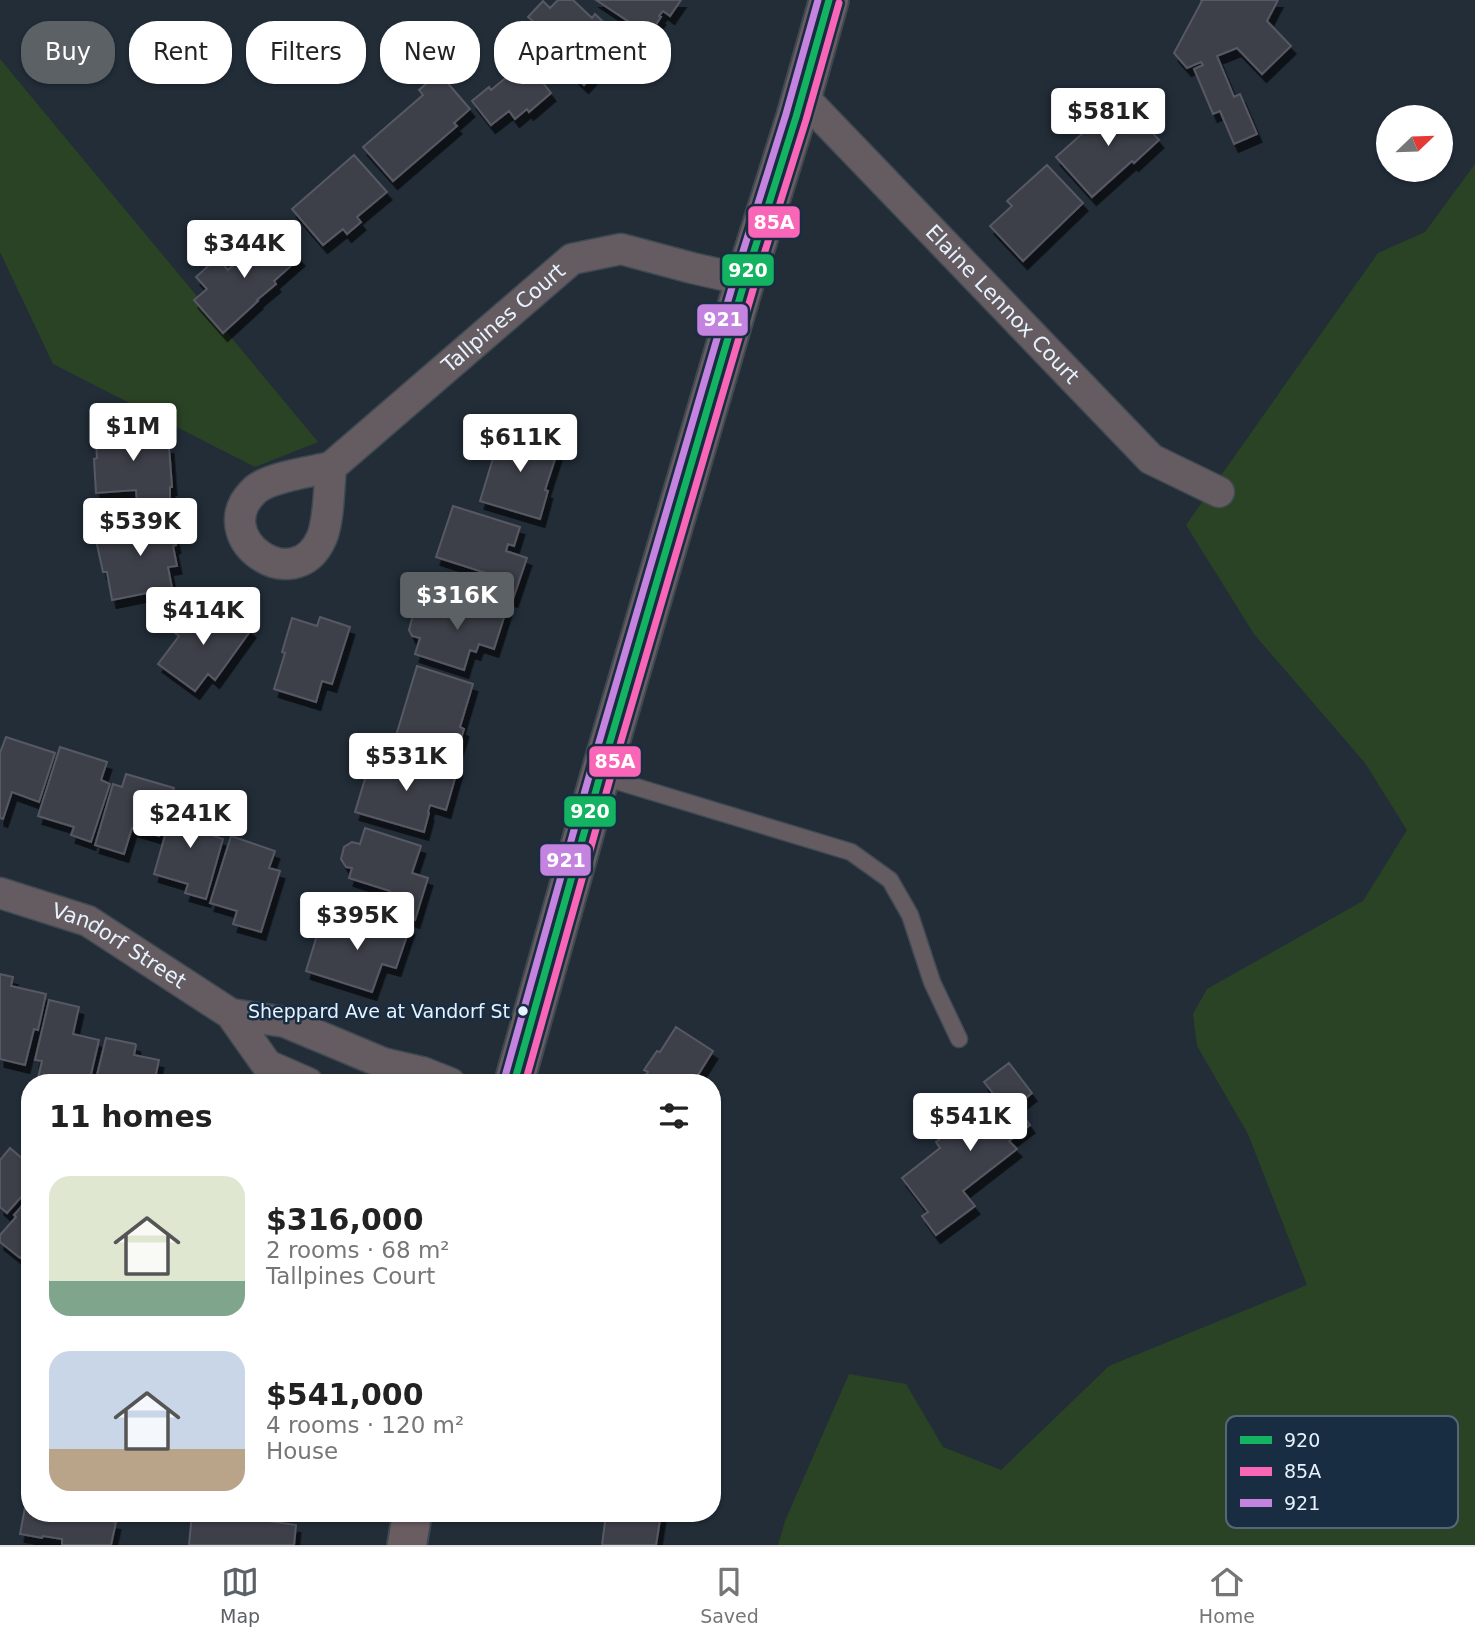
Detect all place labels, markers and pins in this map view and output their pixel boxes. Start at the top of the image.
pin: $581K [1059,88,1157,148]
pin: $344K [195,220,293,280]
pin: $1M [99,404,167,463]
pin: $611K [471,414,569,474]
pin: $539K [91,498,189,558]
pin: $316K [408,572,506,632]
pin: $414K [154,588,252,647]
pin: $531K [357,734,455,793]
pin: $241K [141,790,239,850]
pin: $395K [308,892,406,952]
place label: Sheppard Ave at Vandorf St [248,1000,510,1022]
marker: Sheppard Ave at Vandorf St [516,1004,530,1018]
pin: $541K [921,1094,1019,1153]

